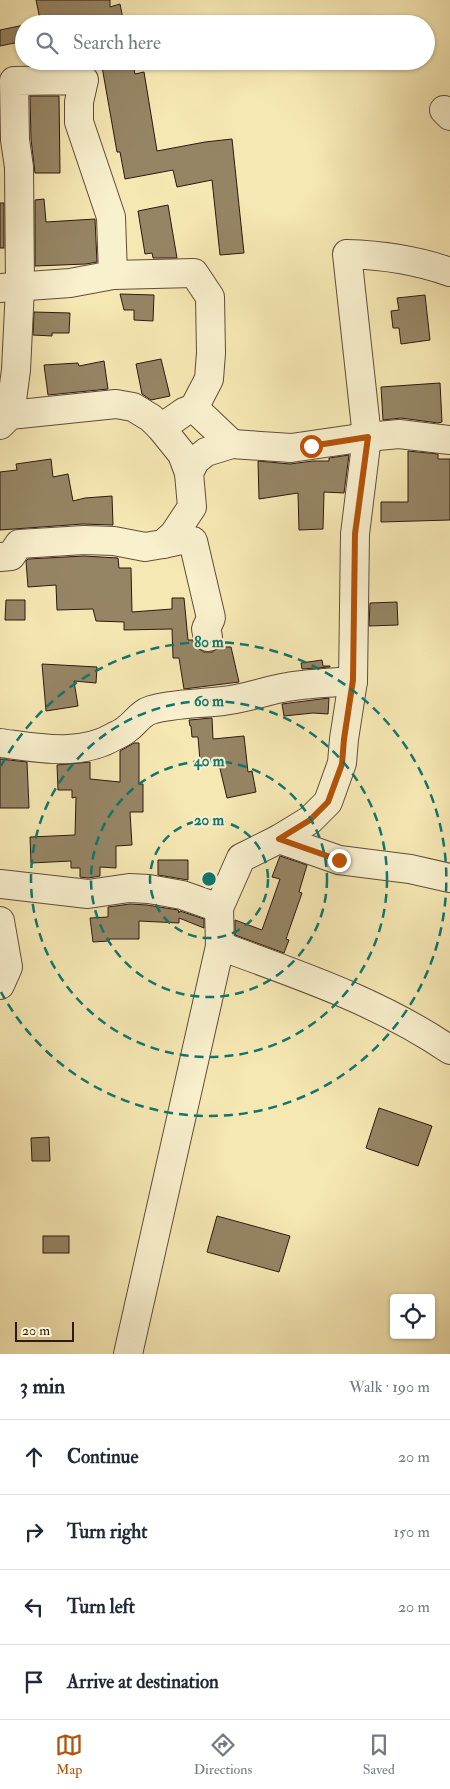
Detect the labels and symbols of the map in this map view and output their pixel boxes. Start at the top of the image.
route start [300,435,323,458]
text: 80 m [194,633,224,652]
text: 60 m [194,692,224,711]
text: 40 m [193,752,225,771]
text: 20 m [194,811,224,830]
route end [328,849,351,872]
centre of rings [200,870,218,888]
scale bar [15,1319,74,1342]

